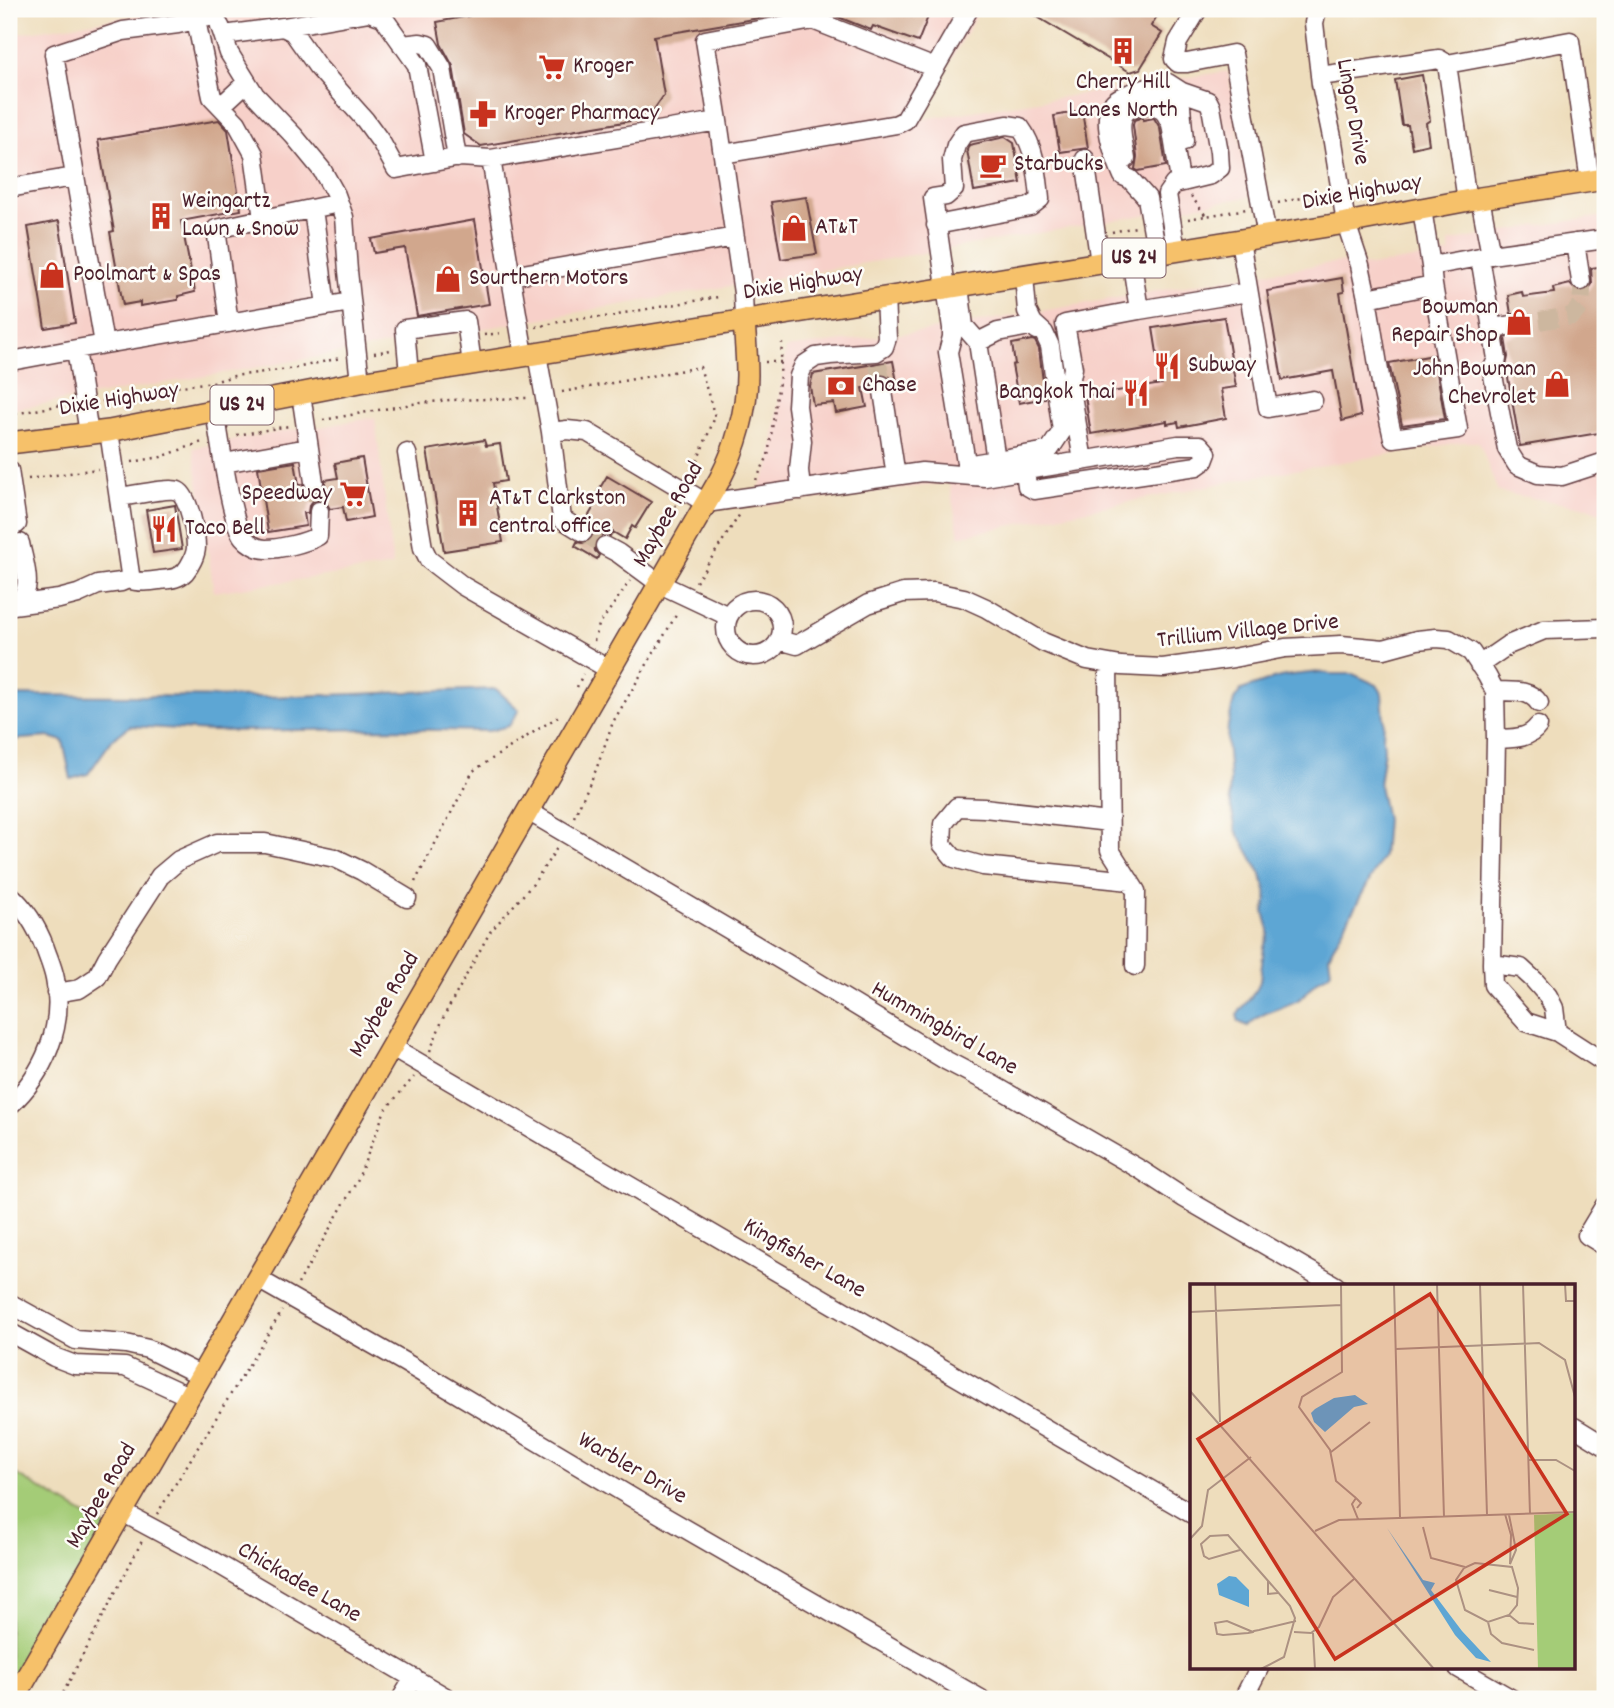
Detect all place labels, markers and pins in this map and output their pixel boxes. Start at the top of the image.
building icon: Cherry Hill Lanes North [1108,36,1138,66]
place label: Kroger [573,50,634,84]
supermarket icon: Kroger [537,52,567,82]
place label: Cherry Hill Lanes North [1068,66,1178,128]
place label: Kroger Pharmacy [504,97,661,131]
pharmacy icon: Kroger Pharmacy [468,99,498,129]
place label: Starbucks [1014,148,1104,182]
cafe icon: Starbucks [978,150,1008,180]
place label: Weingartz Lawn & Snow [182,185,299,247]
building icon: Weingartz Lawn & Snow [146,201,176,231]
place label: AT&T [815,211,858,245]
shop icon: AT&T [779,213,809,243]
place label: Poolmart & Spas [73,258,221,292]
shop icon: Poolmart & Spas [37,260,67,290]
place label: Sourthern Motors [469,262,629,296]
shop icon: Sourthern Motors [433,264,463,294]
place label: Bowman Repair Shop [1391,291,1498,353]
shop icon: Bowman Repair Shop [1504,307,1534,337]
place label: Subway [1188,349,1257,383]
restaurant icon: Subway [1152,351,1182,381]
place label: John Bowman Chevrolet [1413,353,1536,415]
place label: Chase [862,369,917,403]
shop icon: John Bowman Chevrolet [1542,369,1572,399]
bank icon: Chase [826,371,856,401]
place label: Bangkok Thai [999,376,1115,410]
restaurant icon: Bangkok Thai [1121,378,1151,408]
place label: Speedway [242,477,333,511]
supermarket icon: Speedway [338,479,368,509]
place label: AT&T Clarkston central office [489,482,626,544]
building icon: AT&T Clarkston central office [453,498,483,528]
place label: Taco Bell [185,512,265,546]
restaurant icon: Taco Bell [149,514,179,544]

